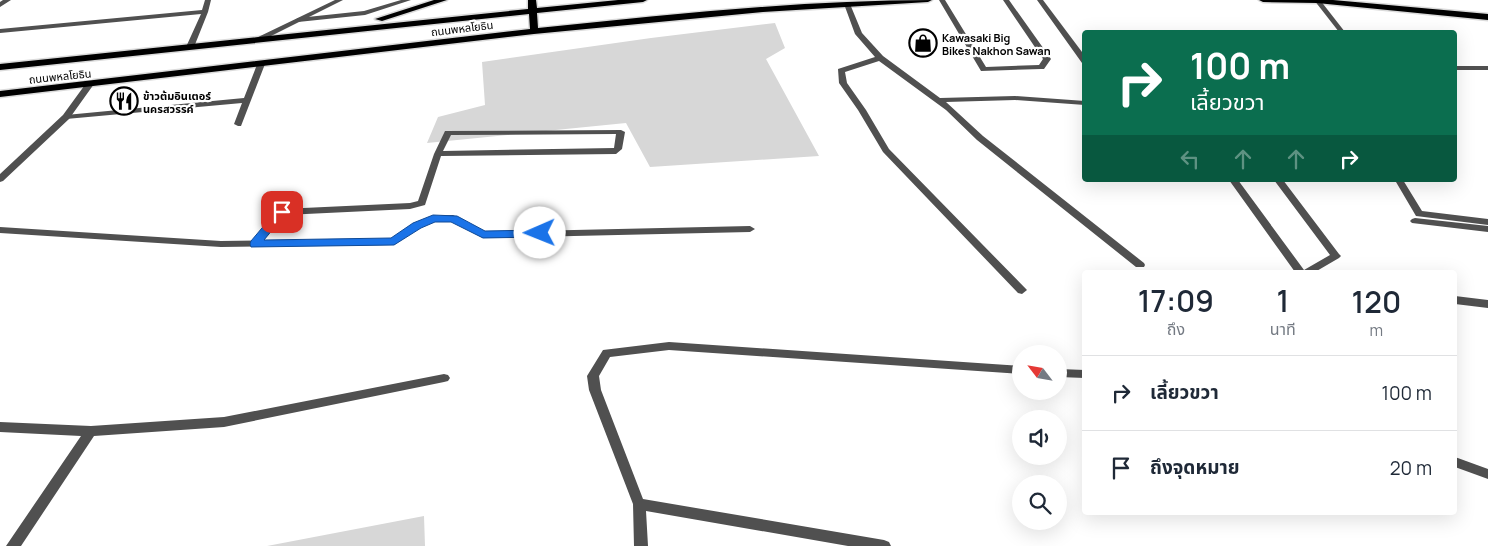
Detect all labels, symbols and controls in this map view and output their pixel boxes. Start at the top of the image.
street label: ถนนพหลโยธิน [430,17,494,39]
shop icon: Kawasaki Big Bikes Nakhon Sawan [908,28,938,58]
place label: Kawasaki Big Bikes Nakhon Sawan [942,30,1051,58]
text: 100 m [1190,42,1290,90]
icon: right [1107,50,1172,115]
street label: ถนนพหลโยธิน [28,65,92,87]
restaurant icon: ข้าวต้มอินเตอร์ นครสวรรค์ [109,86,139,116]
text: เลี้ยวขวา [1190,87,1265,117]
place label: ข้าวต้มอินเตอร์ นครสวรรค์ [143,88,211,116]
icon: left [1176,145,1204,173]
icon: ahead [1229,145,1257,173]
icon: ahead [1282,145,1310,173]
icon: right [1335,145,1363,173]
pin [261,191,303,233]
icon: arrive [268,198,296,226]
position arrow [513,206,565,258]
text: 17:09 [1138,280,1214,321]
text: 1 [1276,280,1289,321]
text: 120 [1352,281,1401,322]
text: ถึง [1167,318,1185,340]
text: นาที [1270,318,1296,340]
text: m [1370,319,1383,341]
north arrow [1012,345,1068,400]
map controls [1012,345,1067,530]
icon: right [1107,379,1135,407]
text: เลี้ยวขวา [1150,379,1219,405]
text: 100 m [1381,380,1432,406]
button: sound [1012,410,1067,465]
icon: arrive [1107,454,1135,482]
text: ถึงจุดหมาย [1150,454,1240,480]
text: 20 m [1390,455,1432,481]
button: search [1012,475,1067,530]

